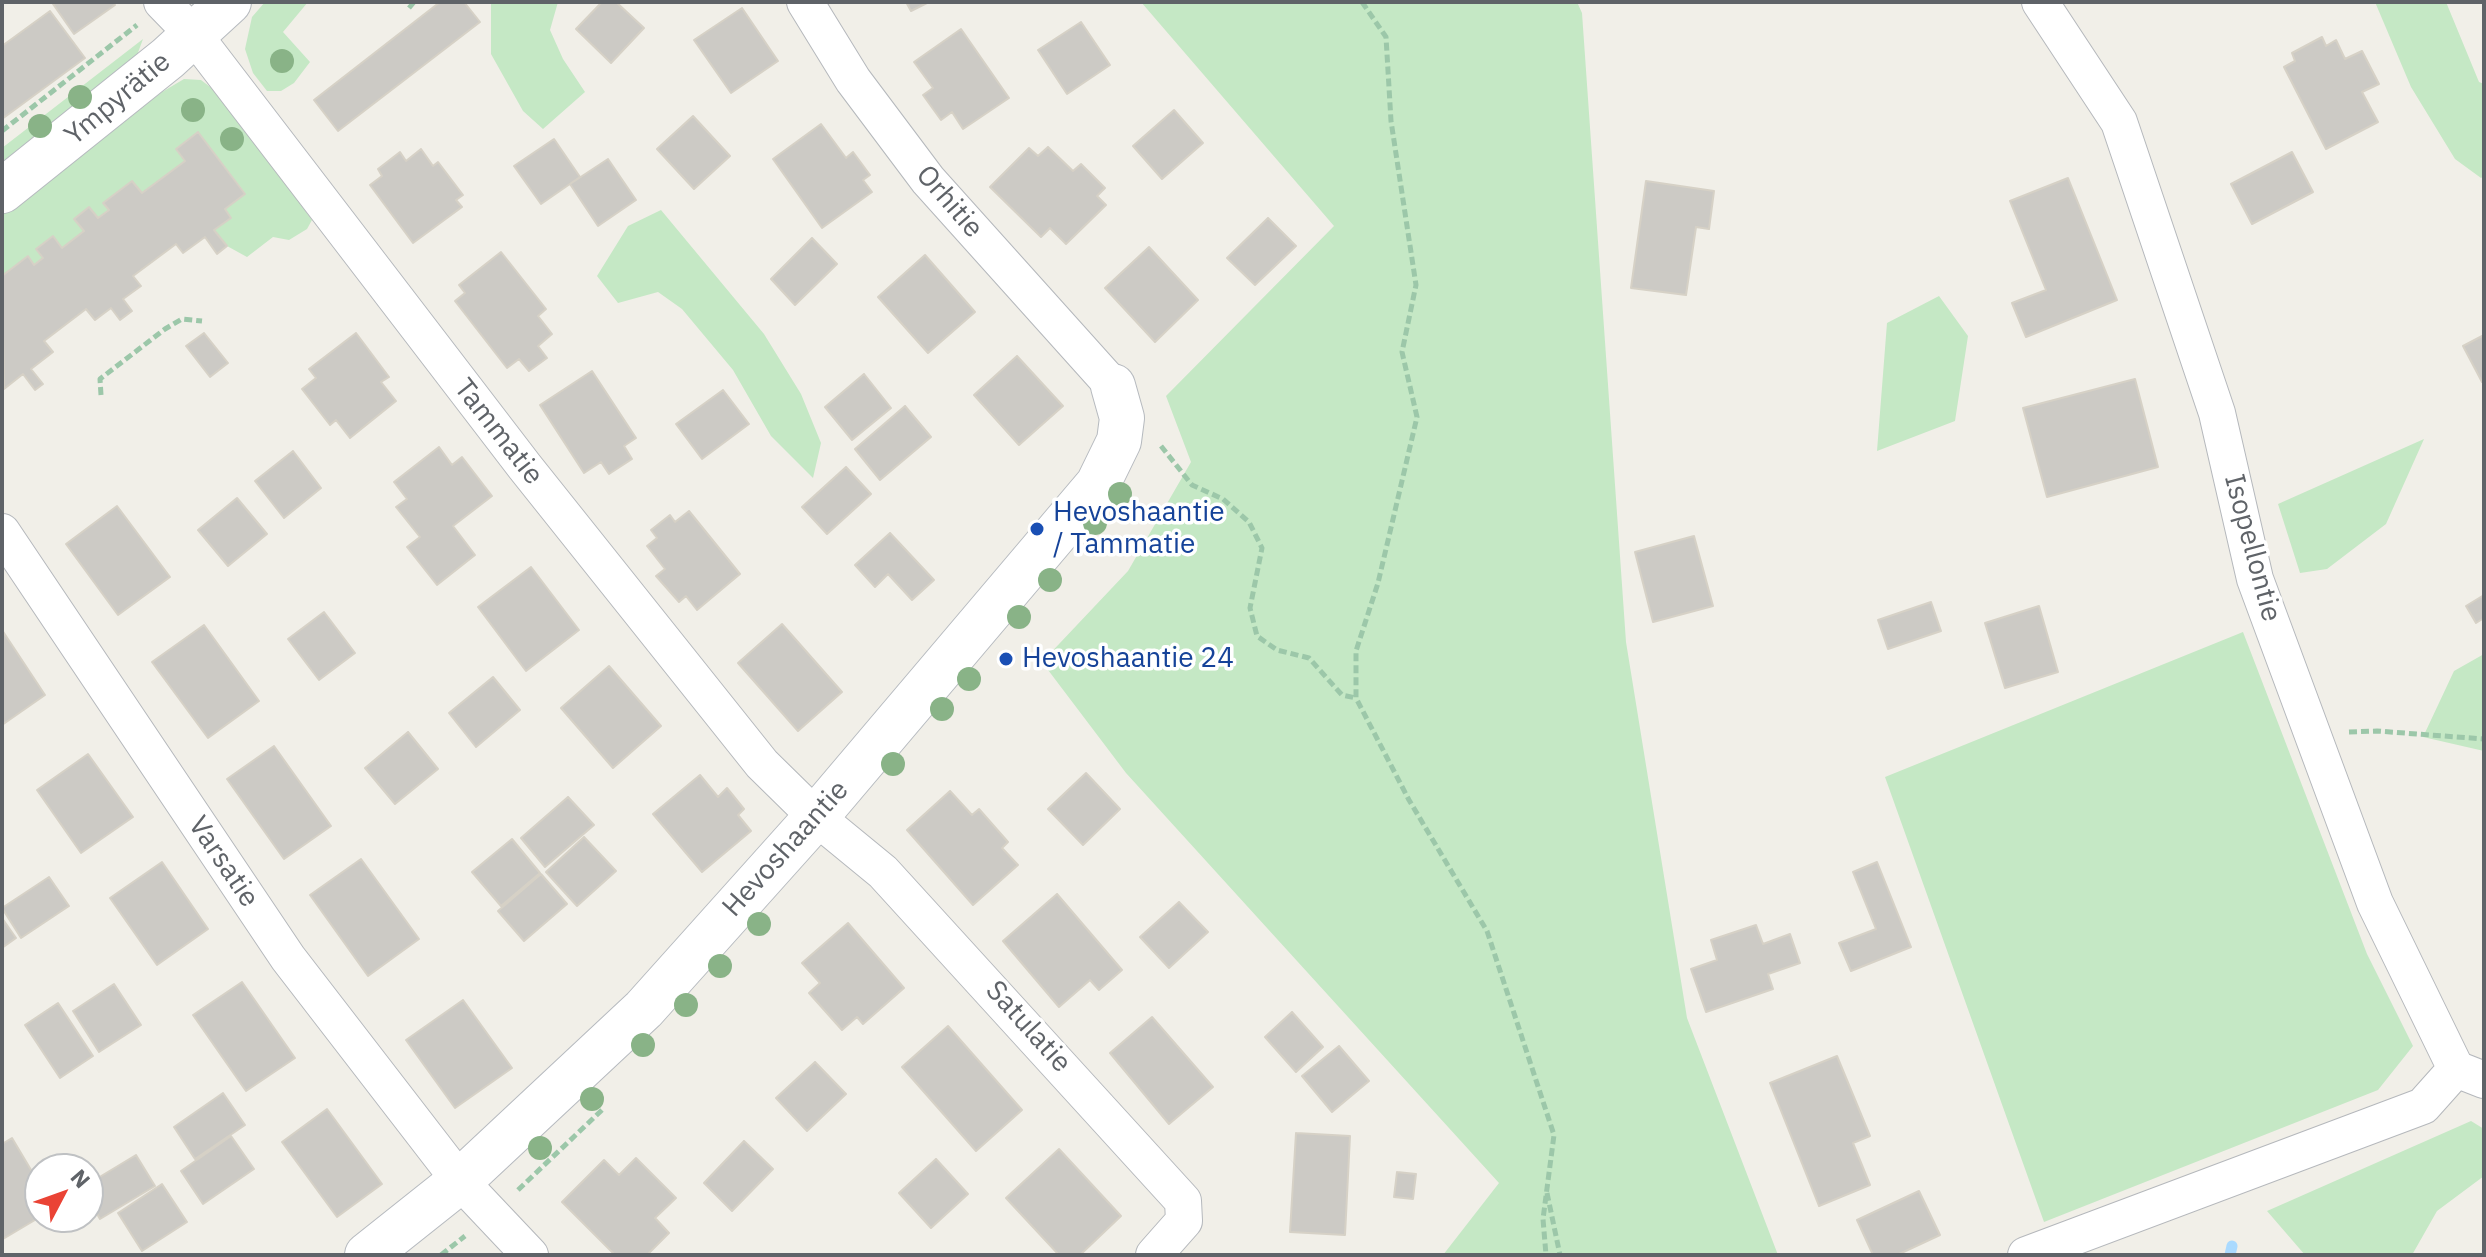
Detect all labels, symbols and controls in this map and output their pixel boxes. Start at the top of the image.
street label: Ympyrätie [58,45,178,153]
street label: Orhitie [908,159,990,245]
street label: Tammatie [446,372,550,492]
street label: Isopellontie [2216,471,2288,625]
place label: Hevoshaantie / Tammatie [1053,496,1225,562]
marker: Hevoshaantie / Tammatie [1028,520,1046,538]
place label: Hevoshaantie 24 [1022,642,1234,676]
marker: Hevoshaantie 24 [997,650,1015,668]
street label: Hevoshaantie [716,774,856,924]
street label: Varsatie [180,810,266,914]
street label: Satulatie [978,974,1078,1080]
north arrow [24,1153,104,1233]
text: N [65,1163,97,1194]

